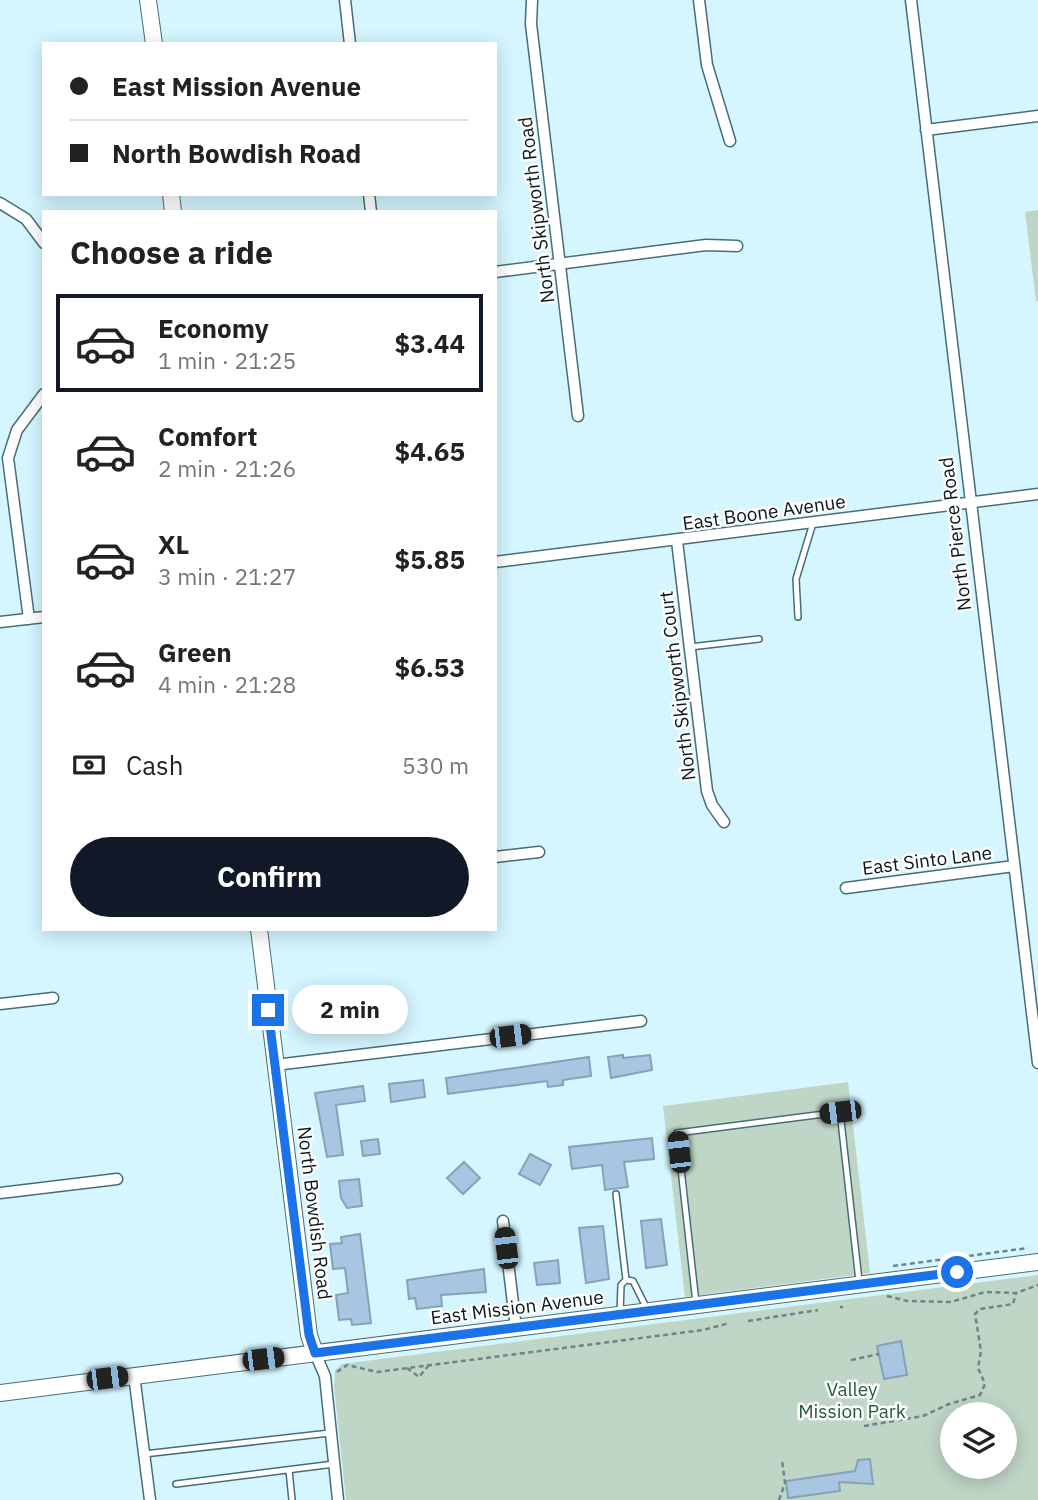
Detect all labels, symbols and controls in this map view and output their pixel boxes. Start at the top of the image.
text: East Mission Avenue [112,69,361,103]
street label: North Skipworth Road [513,115,559,305]
text: North Bowdish Road [112,136,361,170]
text: Choose a ride [70,231,273,273]
text: Economy [158,311,269,345]
icon: car [74,312,137,375]
text: $3.44 [395,326,465,360]
text: 1 min · 21:25 [158,345,296,375]
text: Comfort [158,419,257,453]
icon: car [74,420,137,483]
text: $4.65 [395,434,465,468]
text: 2 min · 21:26 [158,453,296,483]
street label: North Pierce Road [934,456,976,612]
street label: East Boone Avenue [681,489,847,535]
text: XL [158,527,189,561]
icon: car [74,528,137,591]
text: $5.85 [395,542,465,576]
text: 3 min · 21:27 [158,561,296,591]
street label: North Skipworth Court [653,590,701,782]
text: Green [158,635,232,669]
icon: car [74,636,137,699]
text: $6.53 [395,650,465,684]
text: 4 min · 21:28 [158,669,296,699]
icon: cash [70,746,108,784]
text: Cash [126,748,183,782]
text: 530 m [402,750,469,780]
button: Confirm [70,837,469,917]
street label: East Sinto Lane [861,840,993,880]
callout: 2 min [292,986,408,1034]
route end [252,994,284,1026]
text: 2 min [320,994,380,1024]
car [488,1023,533,1049]
car [818,1099,863,1125]
street label: North Bowdish Road [292,1125,338,1301]
car [667,1130,692,1174]
car [494,1226,519,1270]
route start [941,1256,973,1288]
street label: East Mission Avenue [429,1284,605,1330]
car [241,1346,286,1372]
car [85,1365,130,1391]
park label: Valley Mission Park [798,1377,906,1423]
map controls [940,1402,1017,1479]
button: layers [940,1402,1017,1479]

